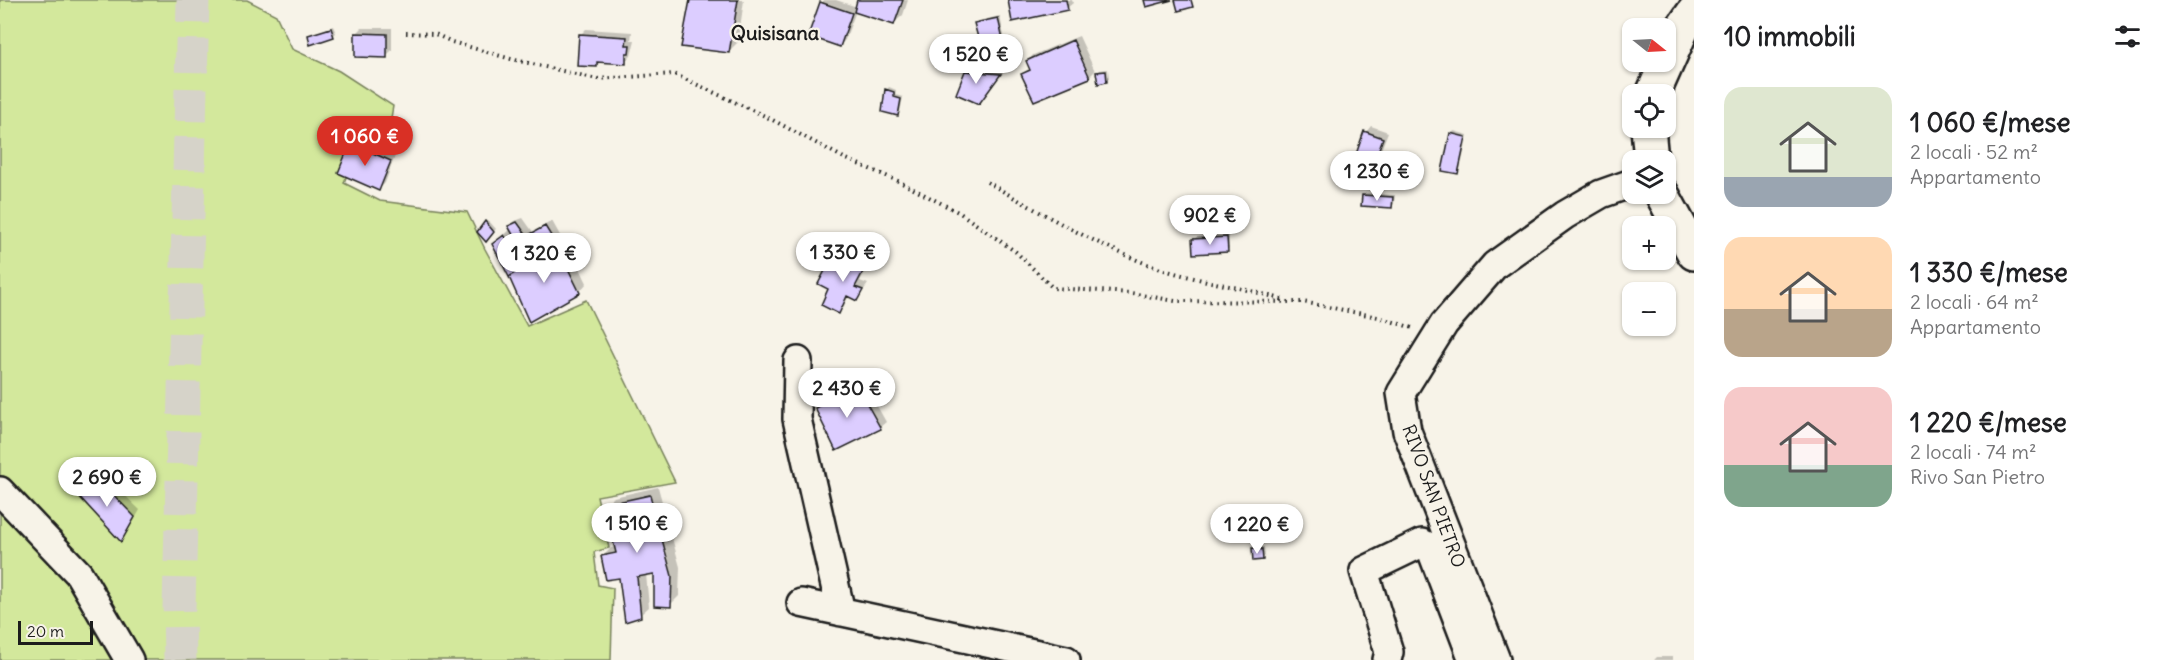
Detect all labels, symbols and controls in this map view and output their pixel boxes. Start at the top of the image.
north arrow [1622,18,1676,72]
map controls [1622,18,1676,336]
district label: Quisisana [731,20,820,45]
text: 10 immobili [1724,20,1855,53]
icon: filters [2111,20,2144,53]
pin: 1 520 € [921,34,1031,85]
text: 1 520 € [943,41,1009,66]
button: locate [1622,84,1676,138]
text: 1 060 €/mese [1910,106,2070,139]
icon: home [1772,111,1844,183]
pin: 1 060 € [310,116,420,167]
text: 1 060 € [331,123,399,148]
text: 2 locali · 52 m² [1910,139,2038,164]
button: layers [1622,150,1676,204]
pin: 1 230 € [1322,151,1432,202]
text: 1 230 € [1344,158,1410,183]
text: Appartamento [1910,164,2041,189]
pin: 902 € [1168,195,1252,246]
text: 902 € [1183,202,1237,227]
button: + [1622,216,1676,270]
pin: 1 330 € [788,232,898,283]
pin: 1 320 € [489,233,599,284]
text: 1 330 € [810,239,876,264]
text: 1 320 € [511,240,577,265]
text: 1 330 €/mese [1910,256,2068,289]
icon: home [1772,261,1844,333]
button: − [1622,282,1676,336]
text: 2 locali · 64 m² [1910,289,2039,314]
text: Appartamento [1910,314,2041,339]
pin: 2 430 € [792,368,902,419]
text: 2 430 € [812,375,882,400]
text: 1 220 €/mese [1910,406,2067,439]
icon: home [1772,411,1844,483]
street label: RIVO SAN PIETRO [1397,421,1471,571]
text: 2 locali · 74 m² [1910,439,2037,464]
pin: 2 690 € [52,457,162,508]
text: 2 690 € [72,464,142,489]
text: Rivo San Pietro [1910,464,2045,489]
pin: 1 510 € [582,503,692,554]
pin: 1 220 € [1202,504,1312,555]
text: 1 510 € [606,510,668,535]
text: 1 220 € [1224,511,1290,536]
scale bar [18,618,93,646]
text: 20 m [27,621,64,641]

